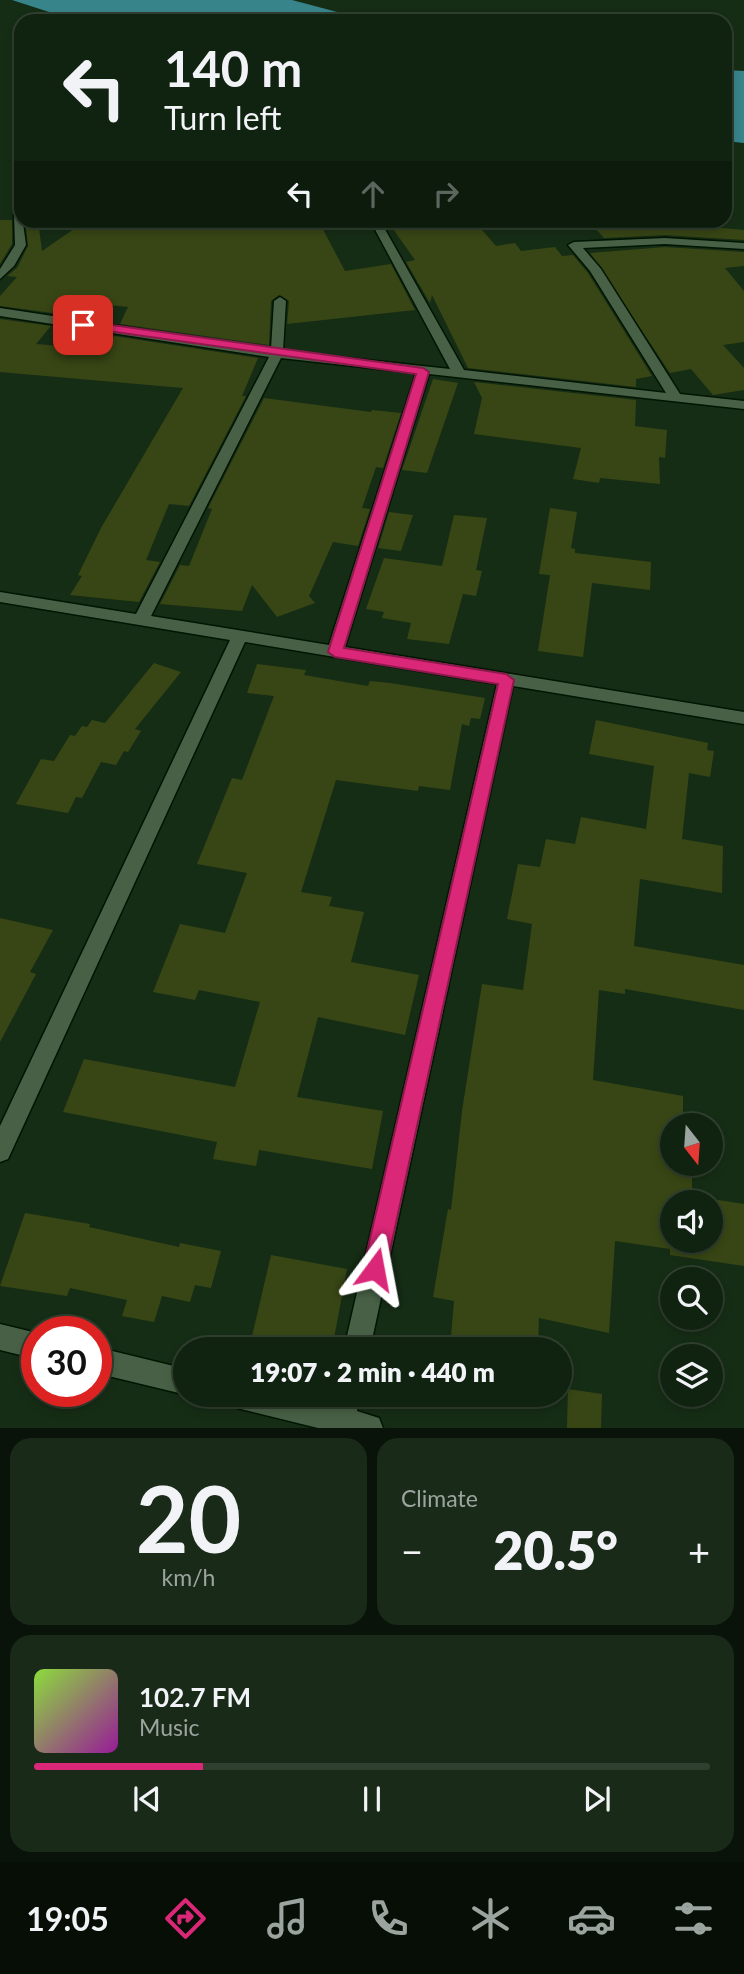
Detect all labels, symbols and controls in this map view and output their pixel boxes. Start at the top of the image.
text: 140 m [164,39,302,97]
icon: left [49,42,140,133]
text: Turn left [164,98,281,137]
icon: left [281,175,319,213]
icon: ahead [354,175,392,213]
icon: right [427,175,465,213]
pin [53,295,113,355]
icon: arrive [64,306,102,344]
north arrow [660,1113,723,1176]
map controls [660,1113,723,1407]
button: sound [660,1190,723,1253]
position arrow [338,1232,412,1306]
button: search [660,1267,723,1330]
speed limit sign: 30 [21,1316,112,1407]
button: layers [660,1344,723,1407]
text: 19:07 · 2 min · 440 m [250,1356,495,1388]
text: 20 [136,1463,241,1572]
text: Climate [401,1484,478,1512]
text: 20.5° [493,1519,618,1581]
text: − [401,1528,423,1574]
text: + [688,1528,710,1574]
text: km/h [162,1563,215,1591]
text: 102.7 FM [139,1681,251,1713]
text: Music [139,1713,199,1741]
icon: previous [128,1780,166,1818]
icon: pause [353,1780,391,1818]
icon: next [578,1780,616,1818]
icon: directions [161,1894,210,1943]
icon: music [263,1894,312,1943]
icon: phone [364,1894,413,1943]
icon: climate [466,1894,515,1943]
icon: car [567,1894,616,1943]
icon: filters [669,1894,718,1943]
text: 19:05 [26,1899,109,1938]

